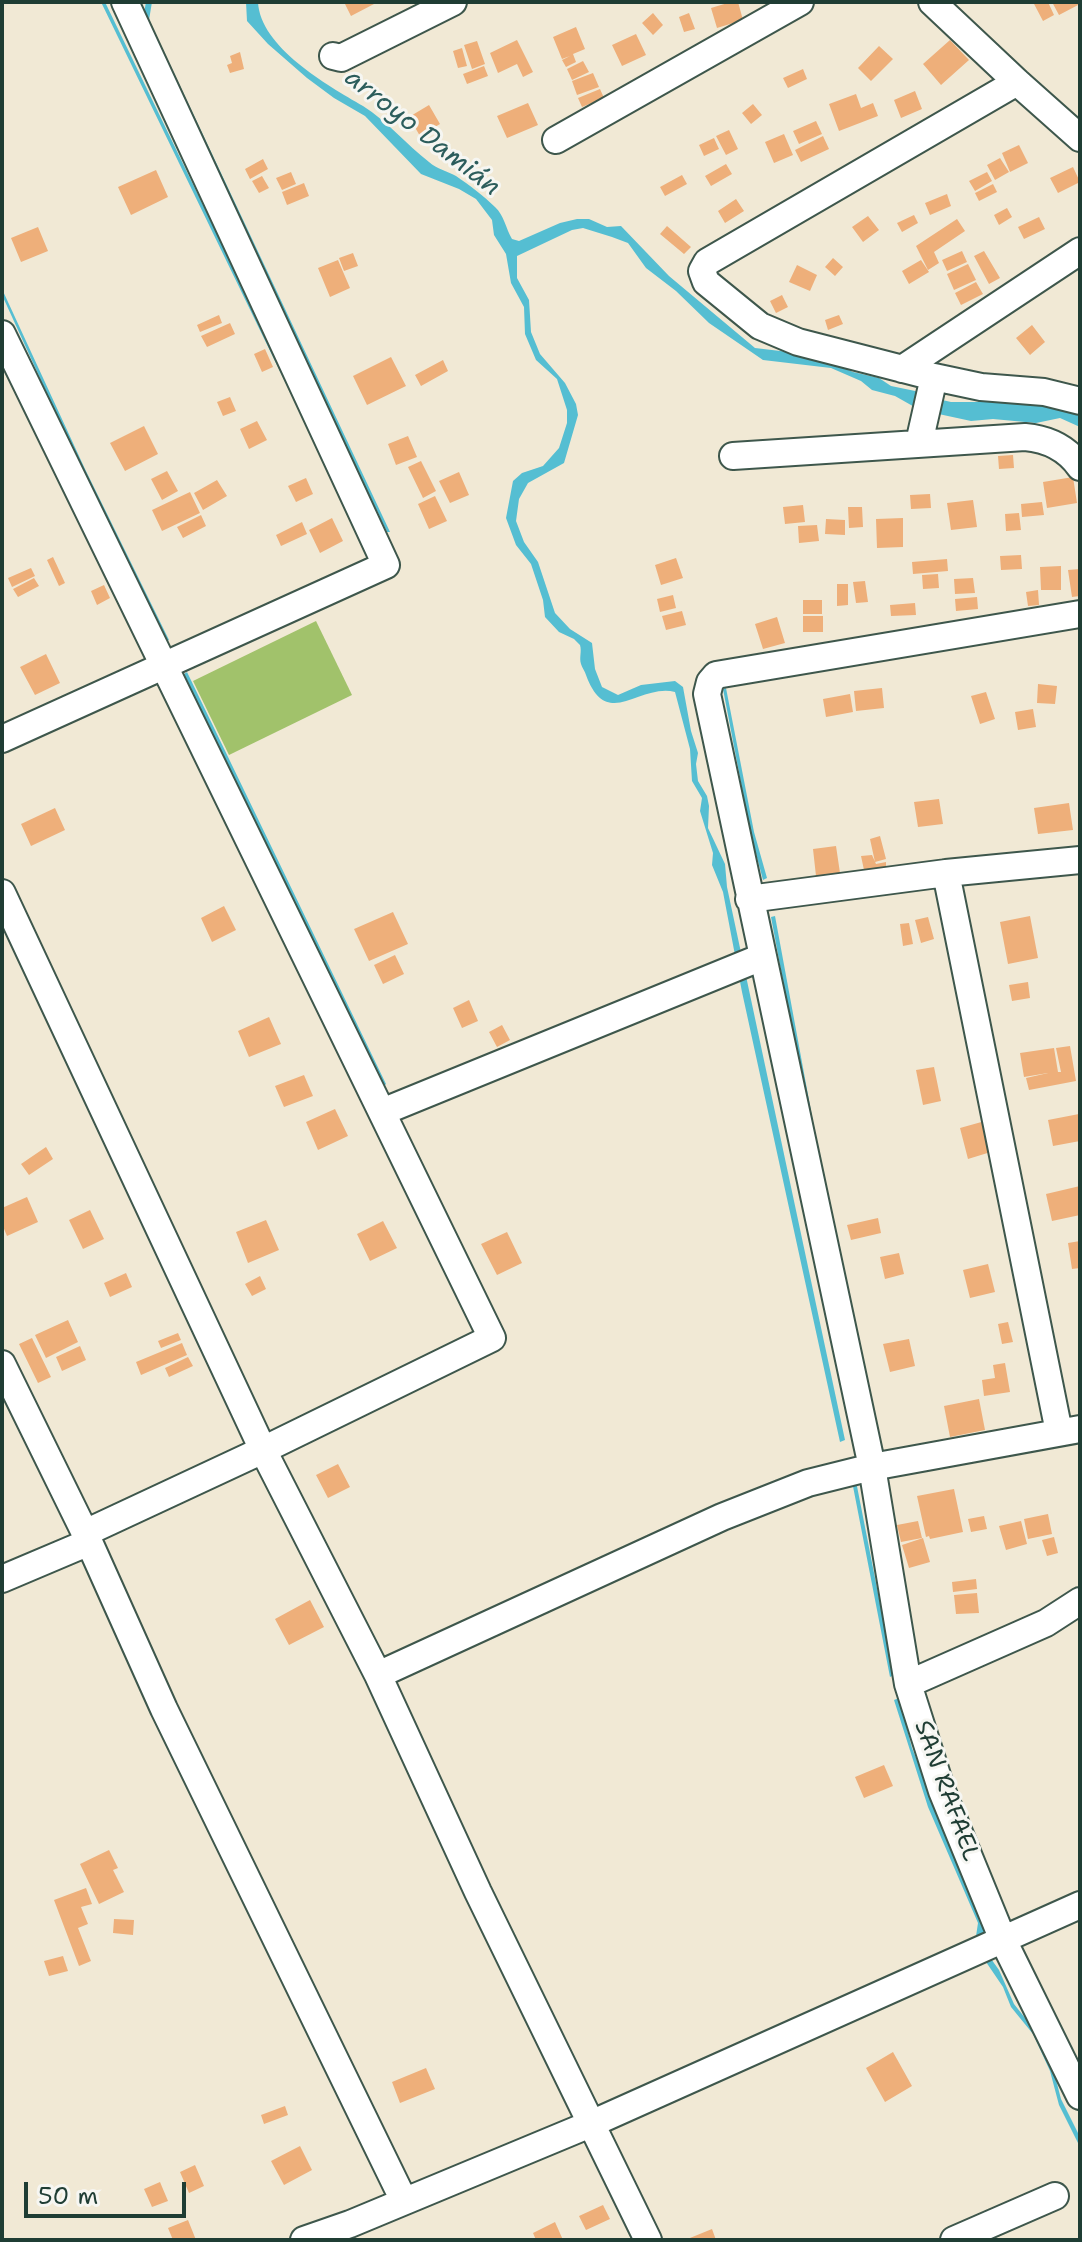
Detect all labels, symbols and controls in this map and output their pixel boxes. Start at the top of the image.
water label: arroyo Damián [338,62,506,204]
street label: SAN RAFAEL [907,1717,985,1865]
scale bar [28,2166,190,2216]
text: 50 m [38,2180,98,2212]

